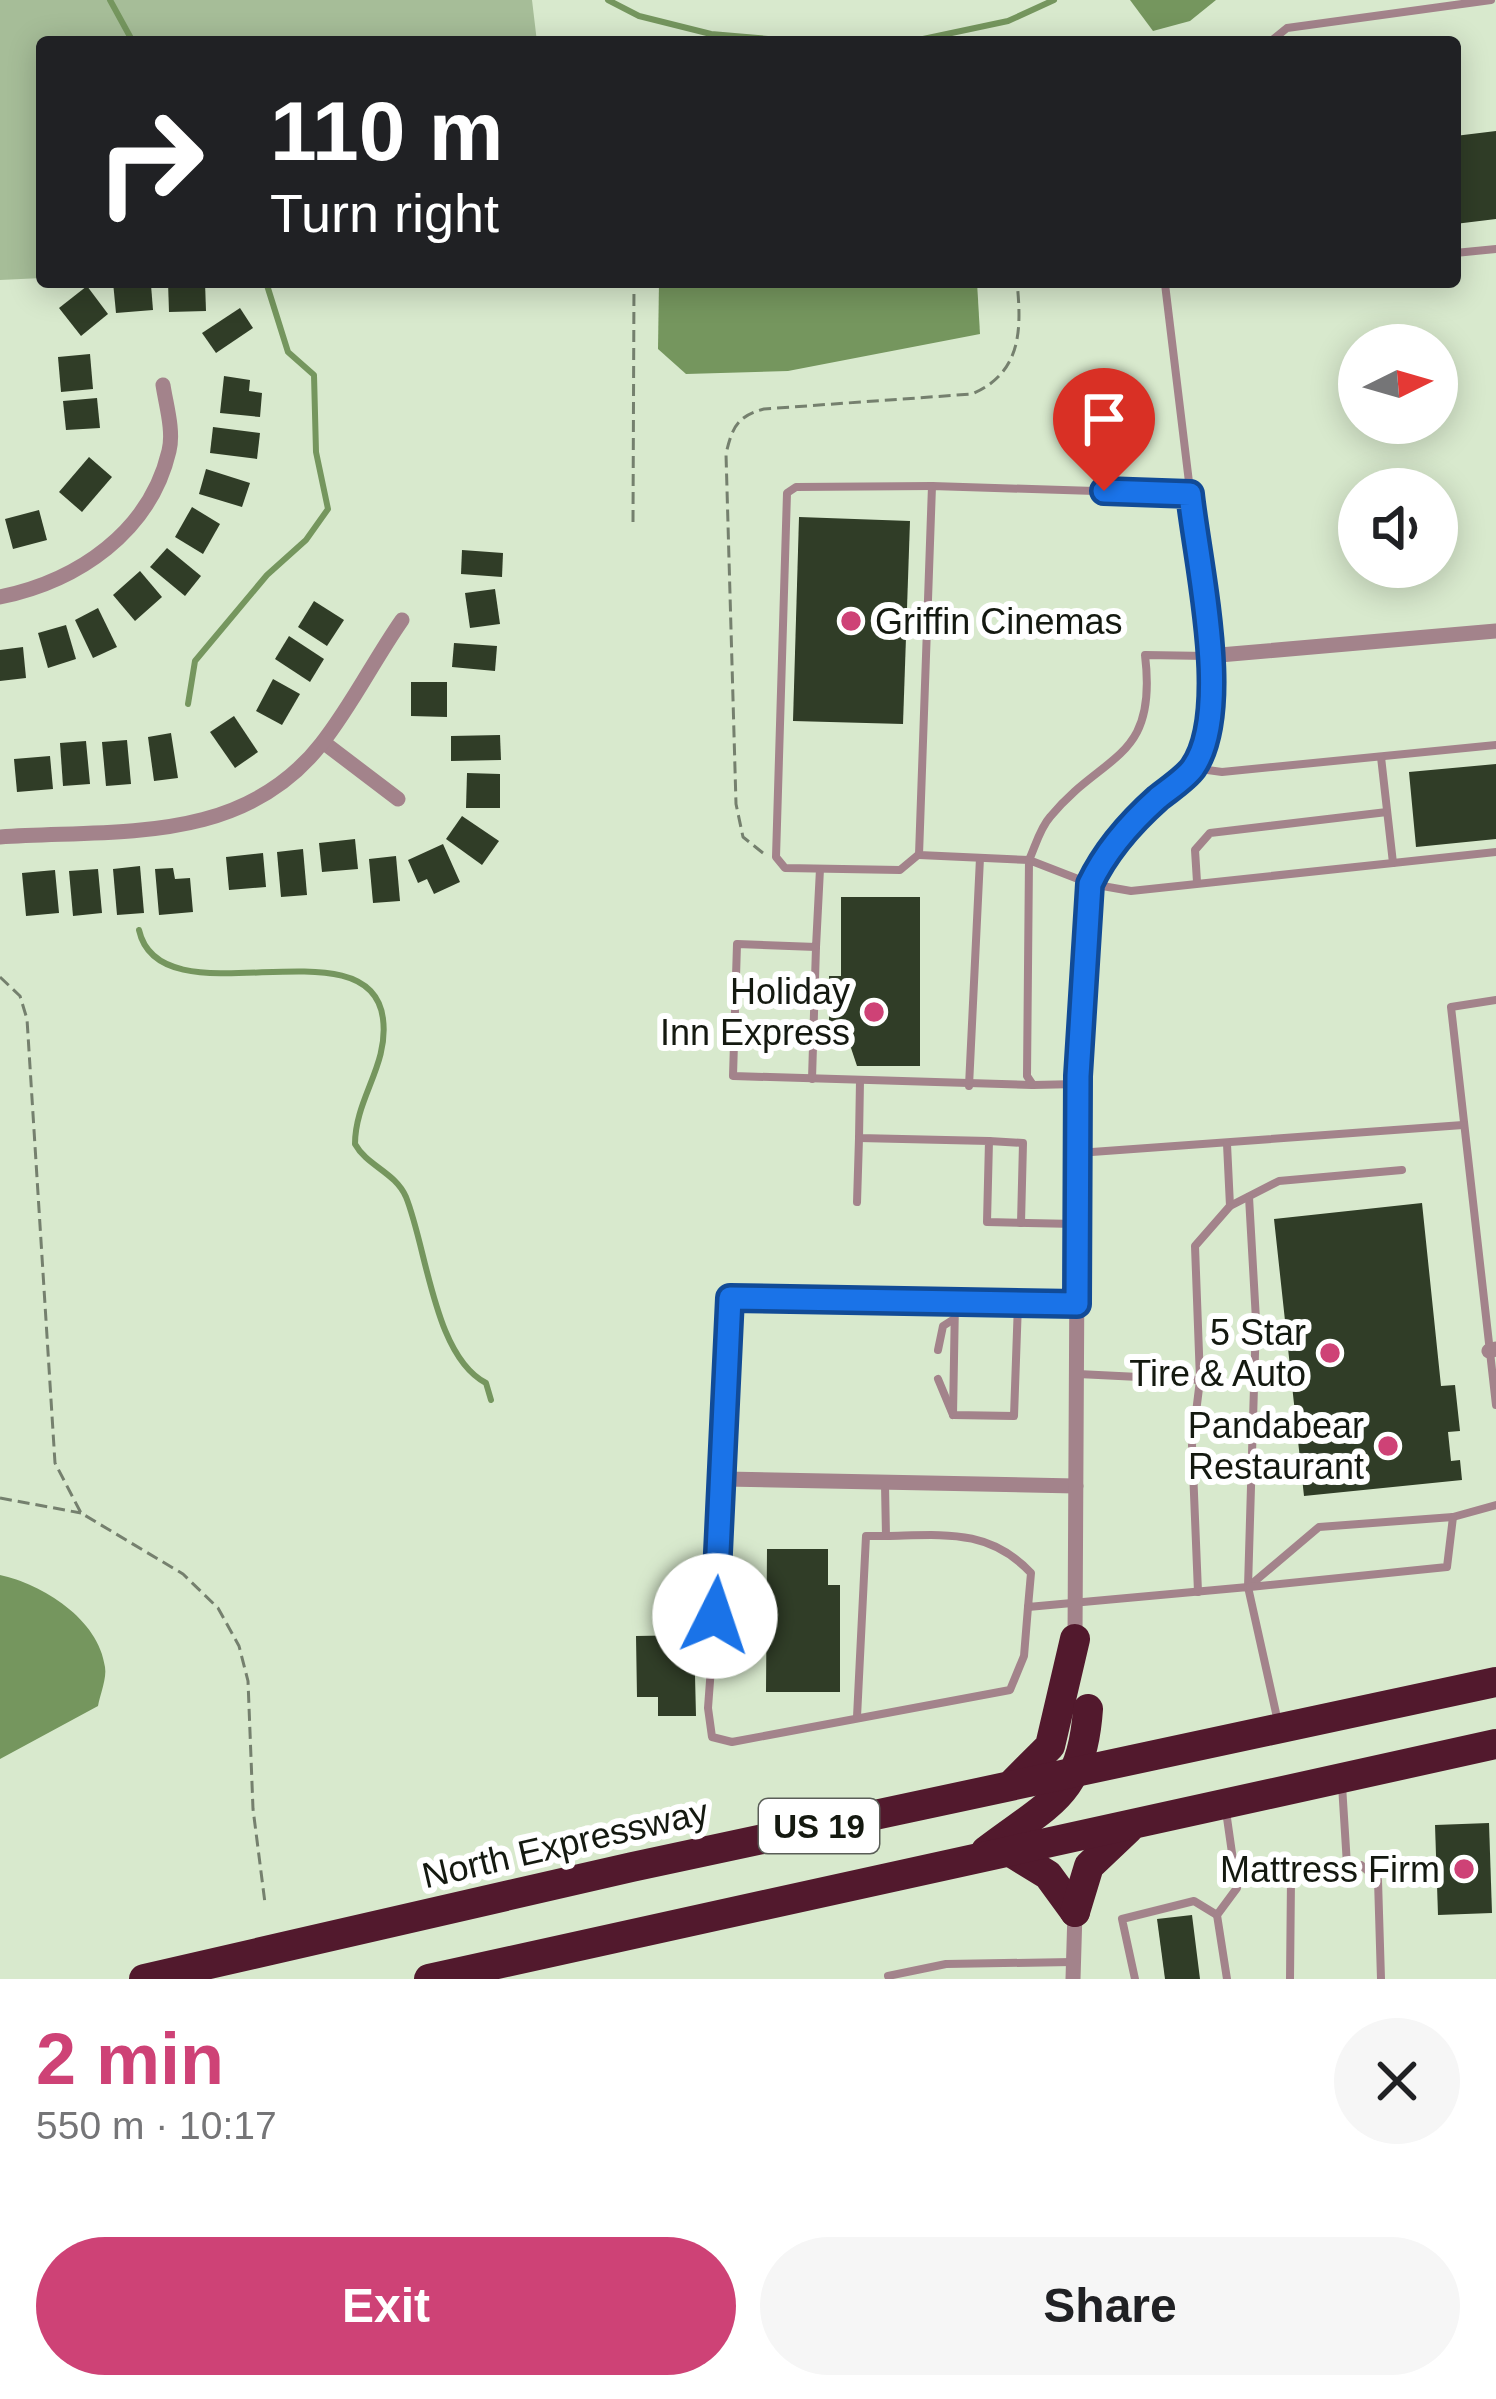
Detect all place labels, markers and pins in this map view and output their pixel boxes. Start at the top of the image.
pin [1053,368,1155,491]
place label: Griffin Cinemas [875,601,1122,642]
marker: Griffin Cinemas [838,608,864,634]
place label: Holiday Inn Express [660,971,850,1053]
marker: Holiday Inn Express [861,999,887,1025]
place label: 5 Star Tire & Auto [1129,1312,1306,1394]
marker: 5 Star Tire & Auto [1317,1340,1343,1366]
place label: Pandabear Restaurant [1188,1405,1364,1487]
marker: Pandabear Restaurant [1375,1433,1401,1459]
place label: Mattress Firm [1220,1849,1440,1890]
marker: Mattress Firm [1451,1856,1477,1882]

